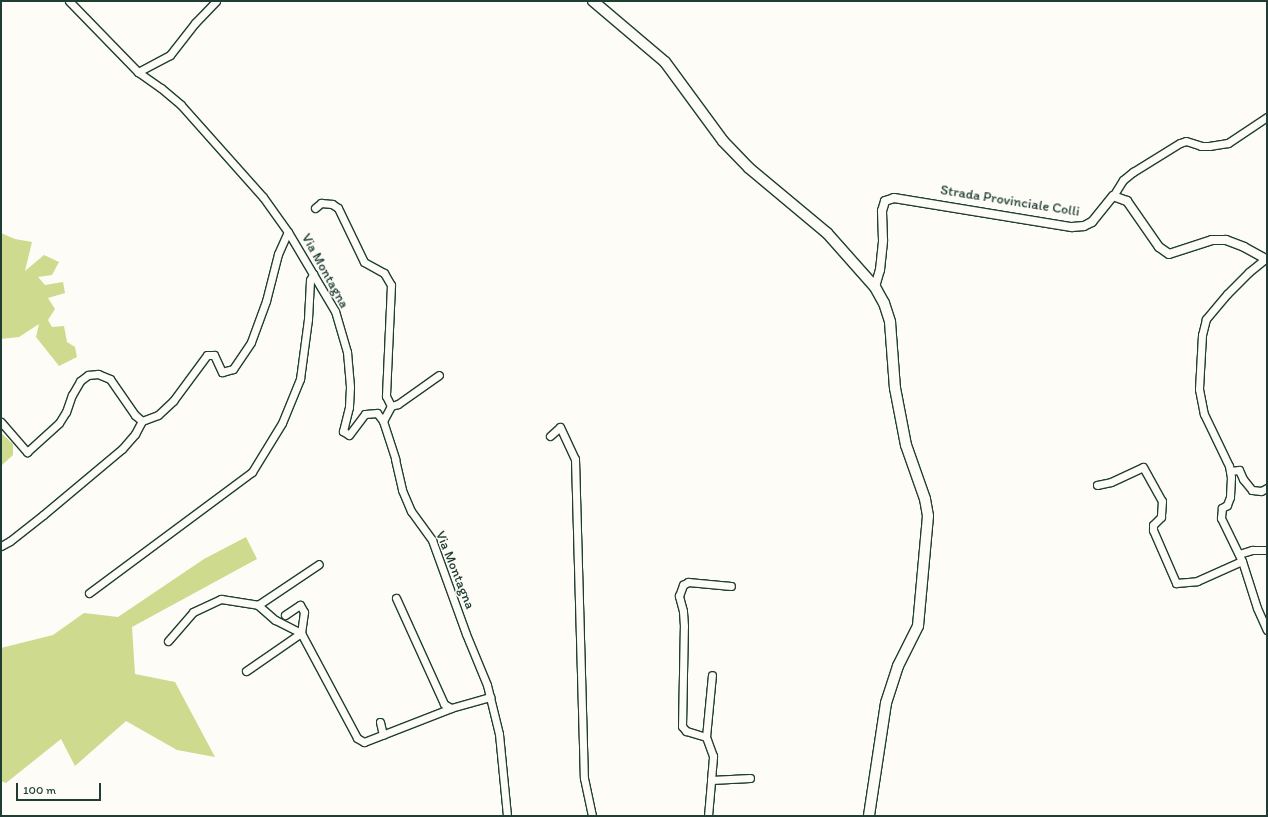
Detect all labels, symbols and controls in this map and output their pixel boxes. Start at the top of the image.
street label: Strada Provinciale Colli [939,182,1081,220]
street label: Via Montagna [298,231,352,311]
street label: Via Montagna [432,529,478,611]
scale bar [18,775,103,801]
text: 100 m [23,783,56,797]

